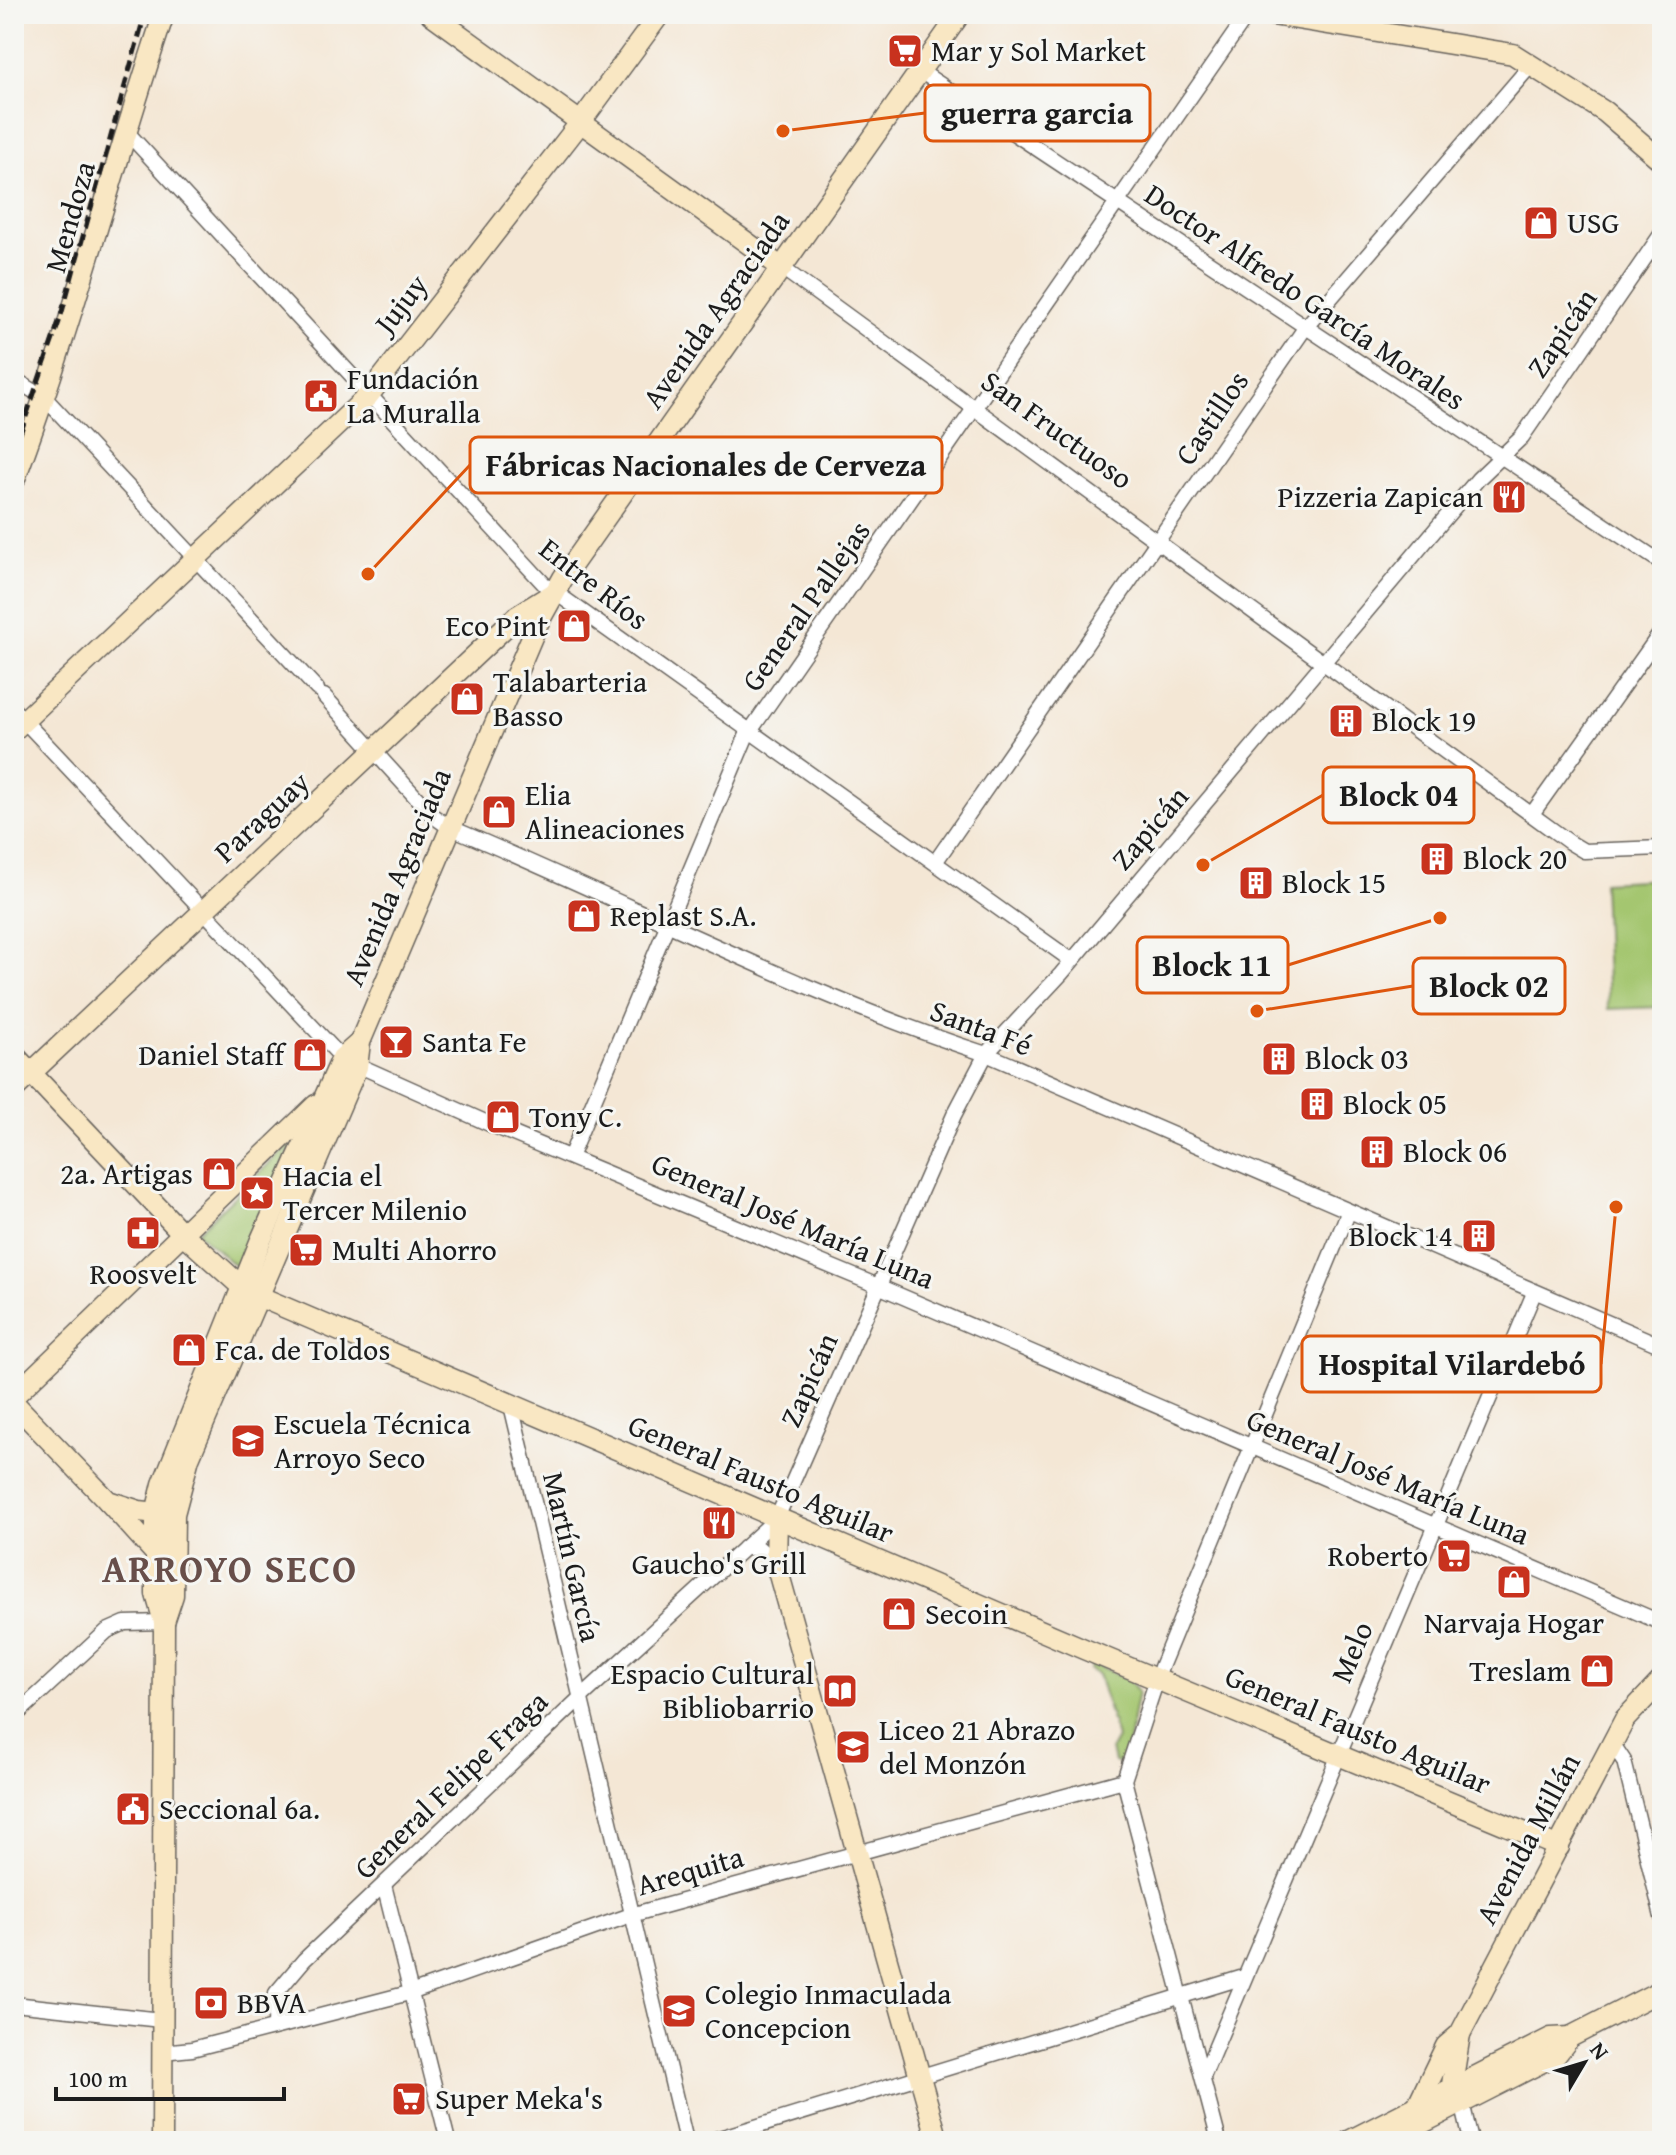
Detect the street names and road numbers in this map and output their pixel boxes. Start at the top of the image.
street label: Mendoza [32,156,106,278]
street label: Doctor Alfredo García Morales [1136,172,1475,420]
street label: Avenida Agraciada [630,202,800,417]
street label: Jujuy [360,264,438,346]
street label: Zapicán [1515,279,1607,386]
street label: San Fructuoso [973,359,1143,499]
street label: Castillos [1163,361,1259,473]
street label: General Pallejas [730,511,880,700]
street label: Entre Ríos [531,526,659,640]
street label: Paraguay [204,760,319,872]
street label: Avenida Agraciada [330,761,462,992]
street label: Zapicán [1100,775,1198,879]
street label: Santa Fé [924,988,1039,1067]
street label: General José María Luna [645,1141,942,1300]
street label: Zapicán [768,1325,848,1434]
street label: General José María Luna [1240,1397,1537,1556]
street label: General Fausto Aguilar [622,1402,901,1554]
street label: Martín García [532,1467,614,1646]
street label: Melo [1319,1614,1384,1689]
street label: General Fausto Aguilar [1219,1653,1498,1805]
street label: General Felipe Fraga [343,1680,557,1889]
street label: Avenida Millán [1464,1745,1591,1932]
street label: Arequita [631,1834,748,1906]

